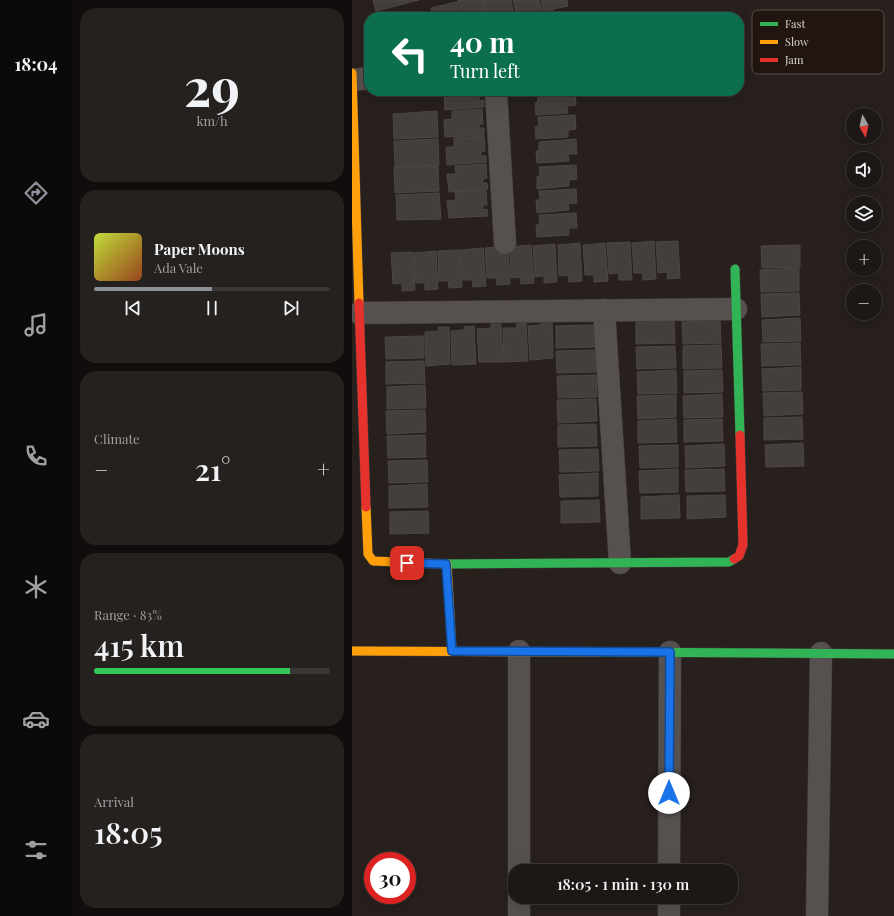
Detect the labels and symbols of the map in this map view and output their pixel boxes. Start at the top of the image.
legend [752,10,884,74]
text: Fast [785,16,805,31]
text: Slow [785,34,809,49]
text: Jam [784,52,804,67]
north arrow [846,108,882,144]
pin [390,546,424,580]
position arrow [648,772,690,814]
speed limit sign: 30 [364,852,416,904]

